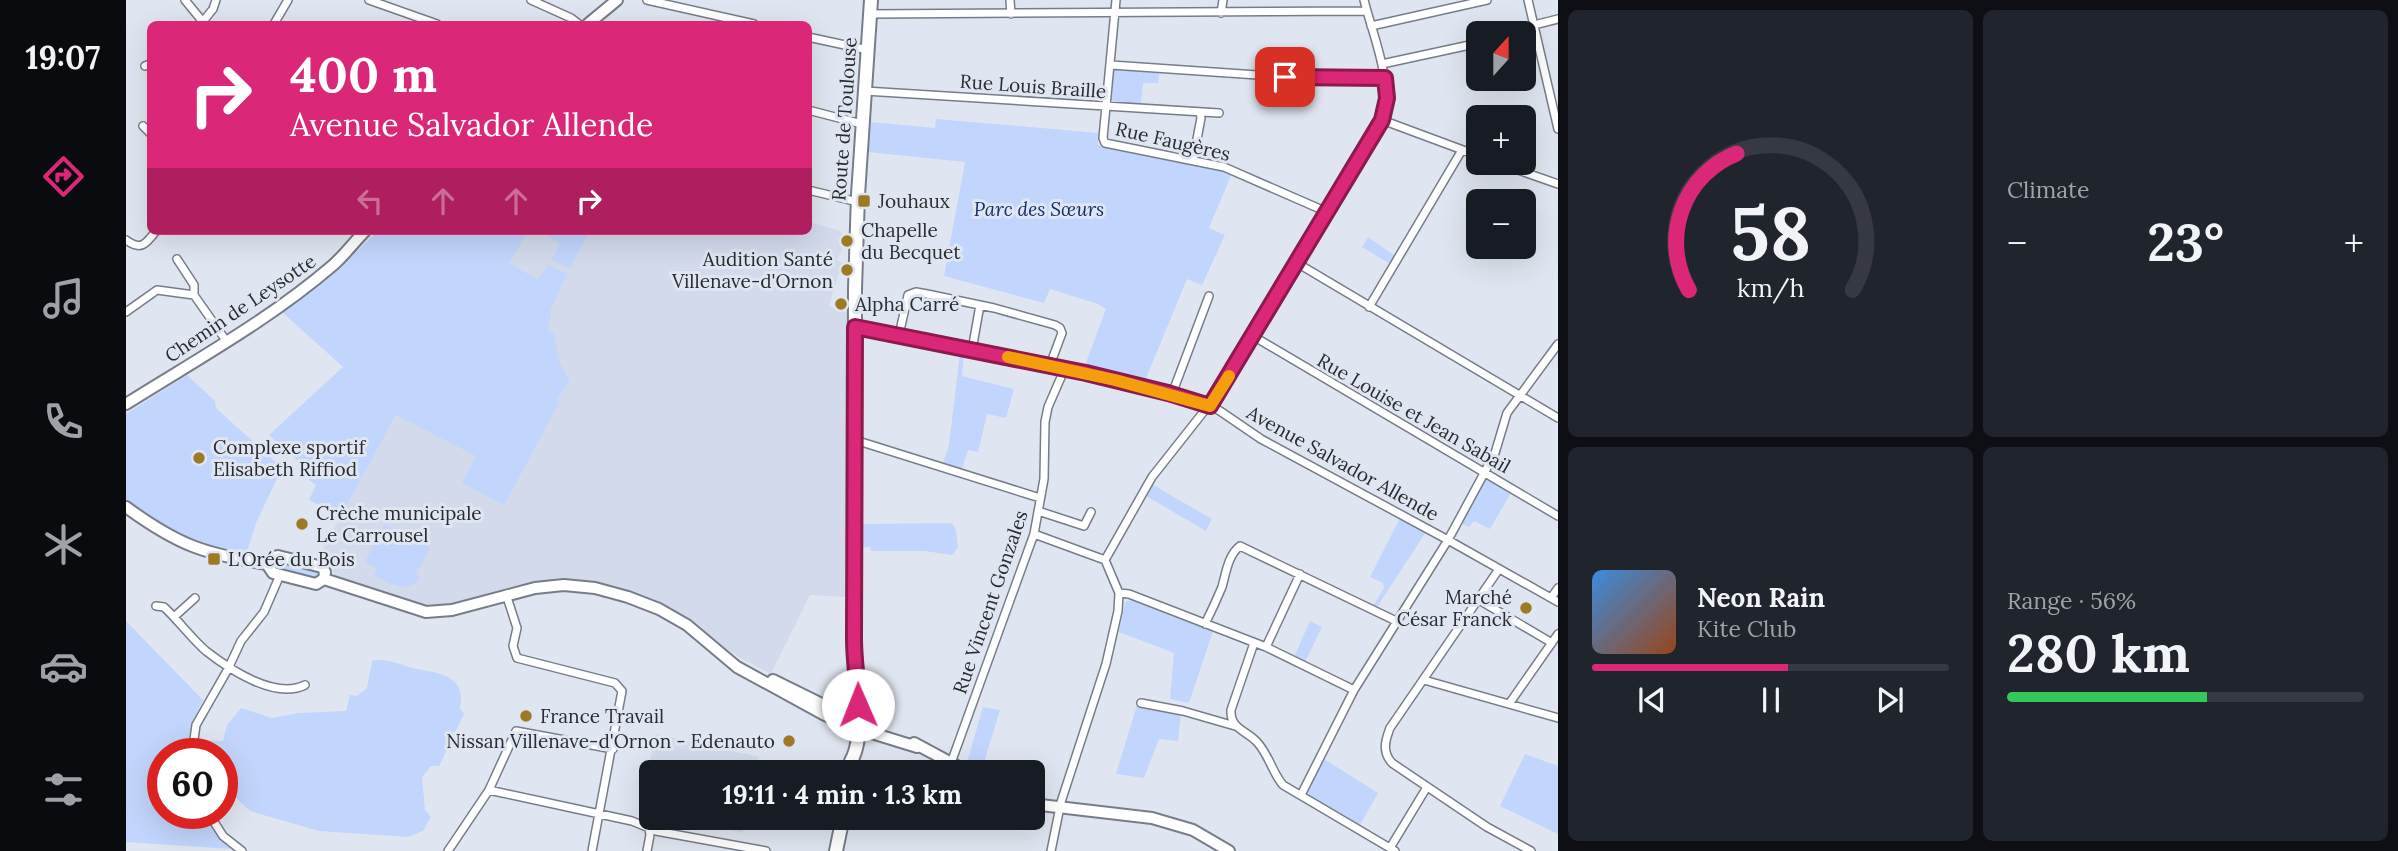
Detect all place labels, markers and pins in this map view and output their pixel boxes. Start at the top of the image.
pin [1255,47,1315,107]
place label: Jouhaux [877,189,950,213]
marker: Jouhaux [856,193,872,209]
place label: Chapelle du Becquet [861,218,961,264]
marker: Chapelle du Becquet [839,233,855,249]
place label: Audition Santé Villenave-d'Ornon [671,247,833,293]
marker: Audition Santé Villenave-d'Ornon [839,262,855,278]
place label: Alpha Carré [854,292,959,316]
marker: Alpha Carré [833,296,849,312]
place label: Complexe sportif Elisabeth Riffiod [213,435,367,481]
marker: Complexe sportif Elisabeth Riffiod [191,450,207,466]
place label: Crèche municipale Le Carrousel [316,501,482,547]
marker: Crèche municipale Le Carrousel [294,516,310,532]
place label: L'Orée du Bois [228,547,355,571]
marker: L'Orée du Bois [206,551,222,567]
place label: Marché César Franck [1397,585,1513,631]
marker: Marché César Franck [1518,600,1534,616]
place label: France Travail [540,704,664,728]
marker: France Travail [518,708,534,724]
place label: Nissan Villenave-d'Ornon - Edenauto [446,729,775,753]
marker: Nissan Villenave-d'Ornon - Edenauto [781,733,797,749]

